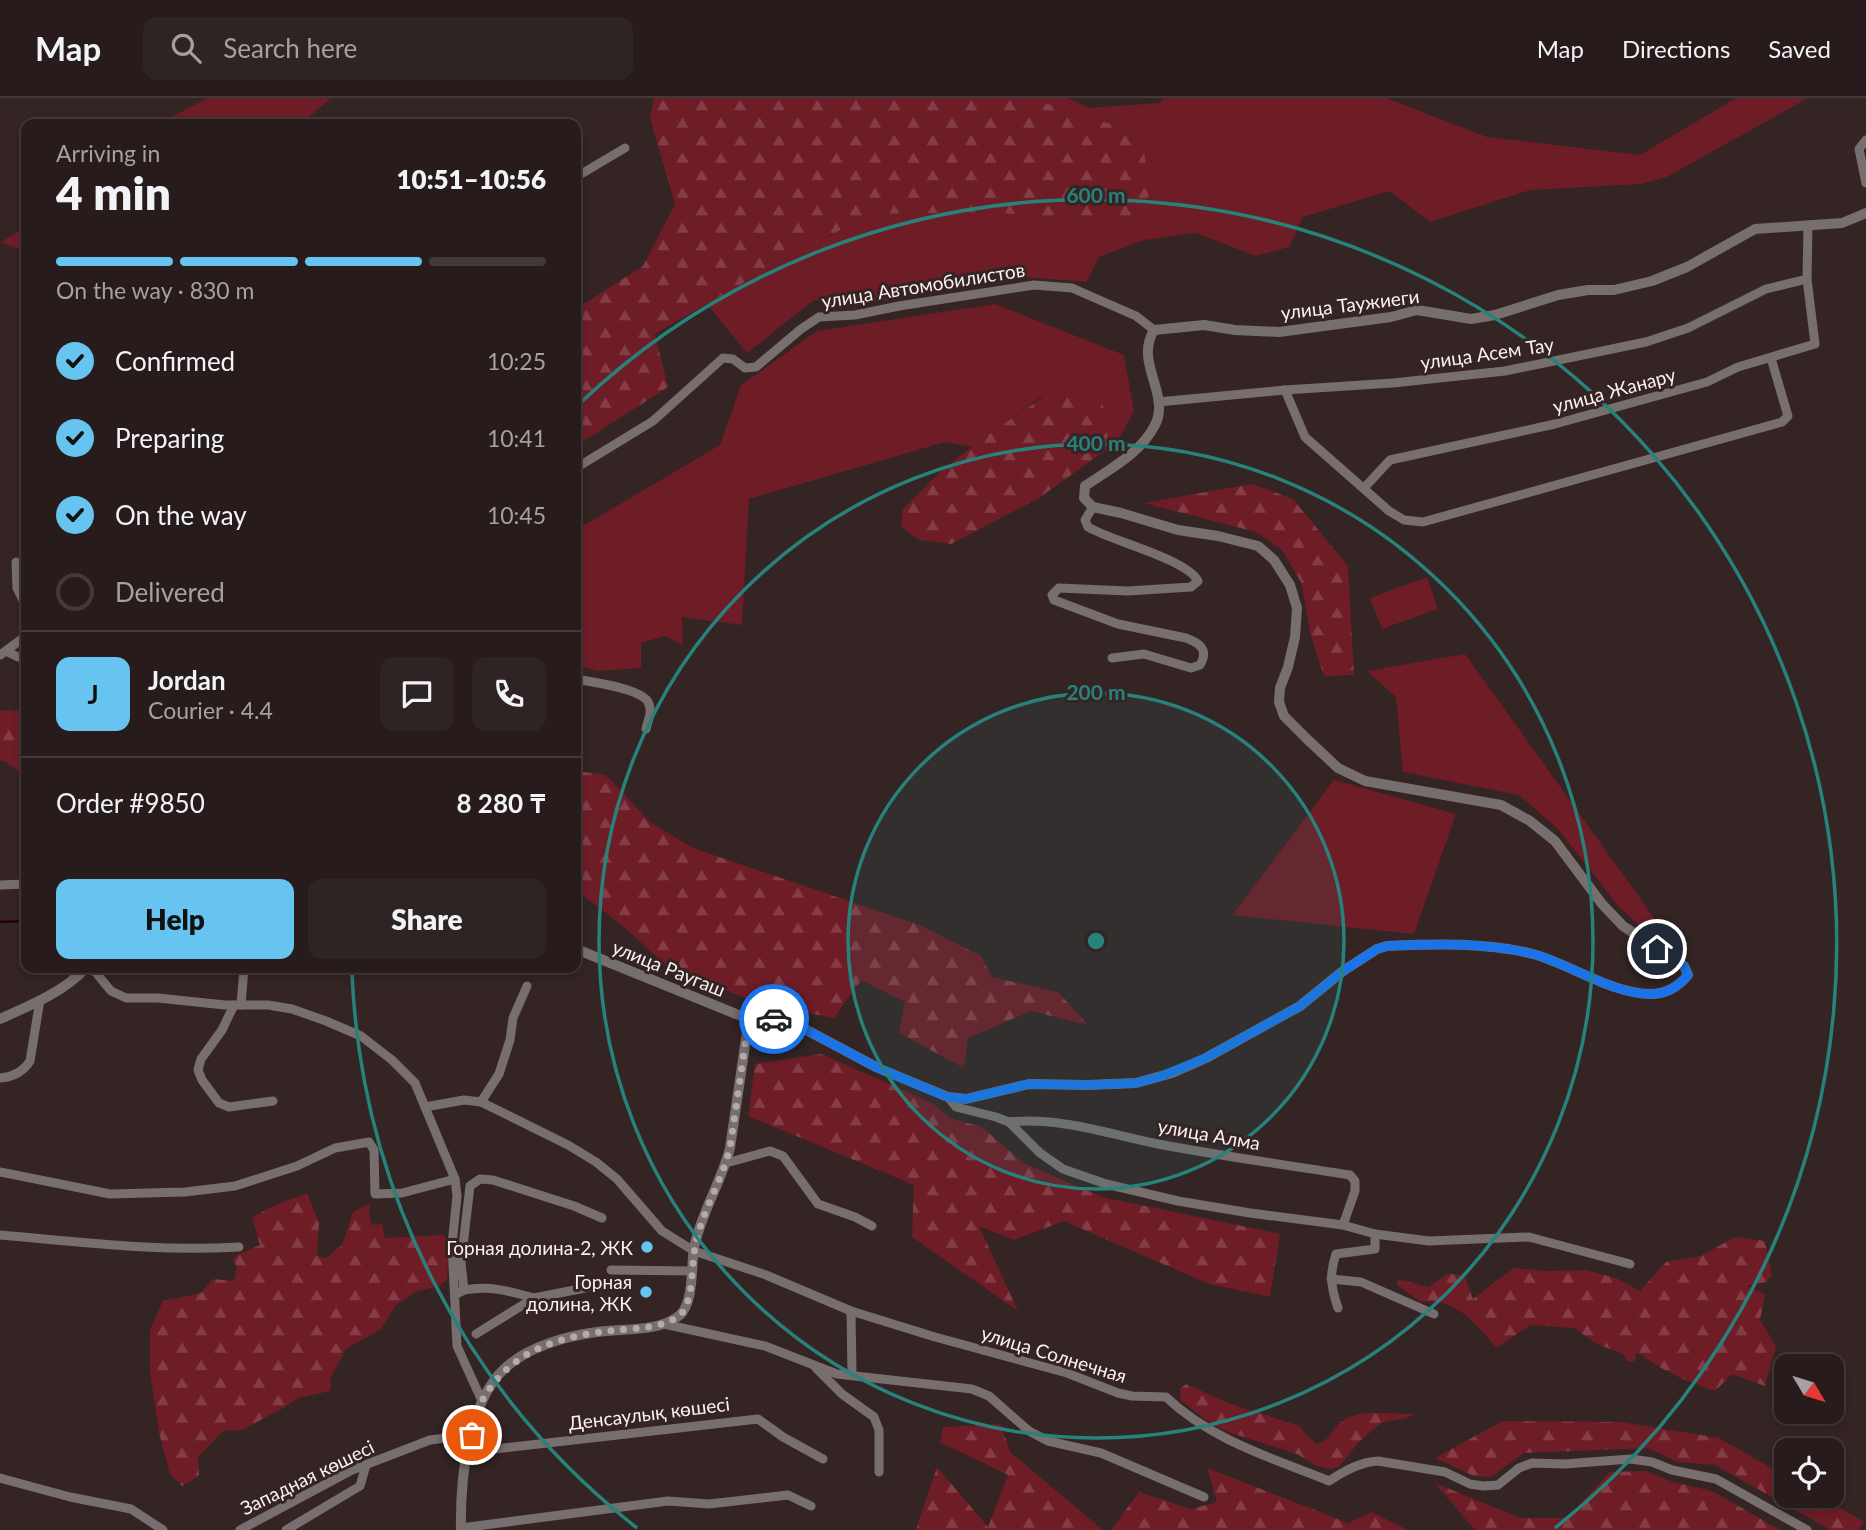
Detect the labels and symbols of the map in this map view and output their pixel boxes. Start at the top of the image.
text: 600 m [1066,182,1126,207]
street label: улица Автомобилистов [820,258,1026,312]
street label: улица Таужиеги [1279,284,1421,324]
street label: улица Асем Тау [1419,332,1555,374]
street label: улица Жанару [1550,363,1678,417]
text: 400 m [1066,430,1126,455]
text: 200 m [1066,679,1126,704]
pin [1627,919,1687,979]
centre of rings [1084,929,1108,953]
street label: улица Раугаш [609,935,729,1001]
courier [739,984,809,1054]
street label: улица Алма [1156,1114,1262,1154]
place label: Горная долина-2, ЖК [446,1236,633,1259]
marker: Горная долина-2, ЖК [639,1239,655,1255]
place label: Горная долина, ЖК [526,1270,632,1315]
marker: Горная долина, ЖК [638,1284,654,1300]
street label: улица Солнечная [978,1321,1130,1387]
north arrow [1774,1354,1844,1424]
street label: Денсаулық көшесі [567,1392,731,1434]
pin [442,1405,502,1465]
street label: Западная көшесі [236,1435,378,1519]

